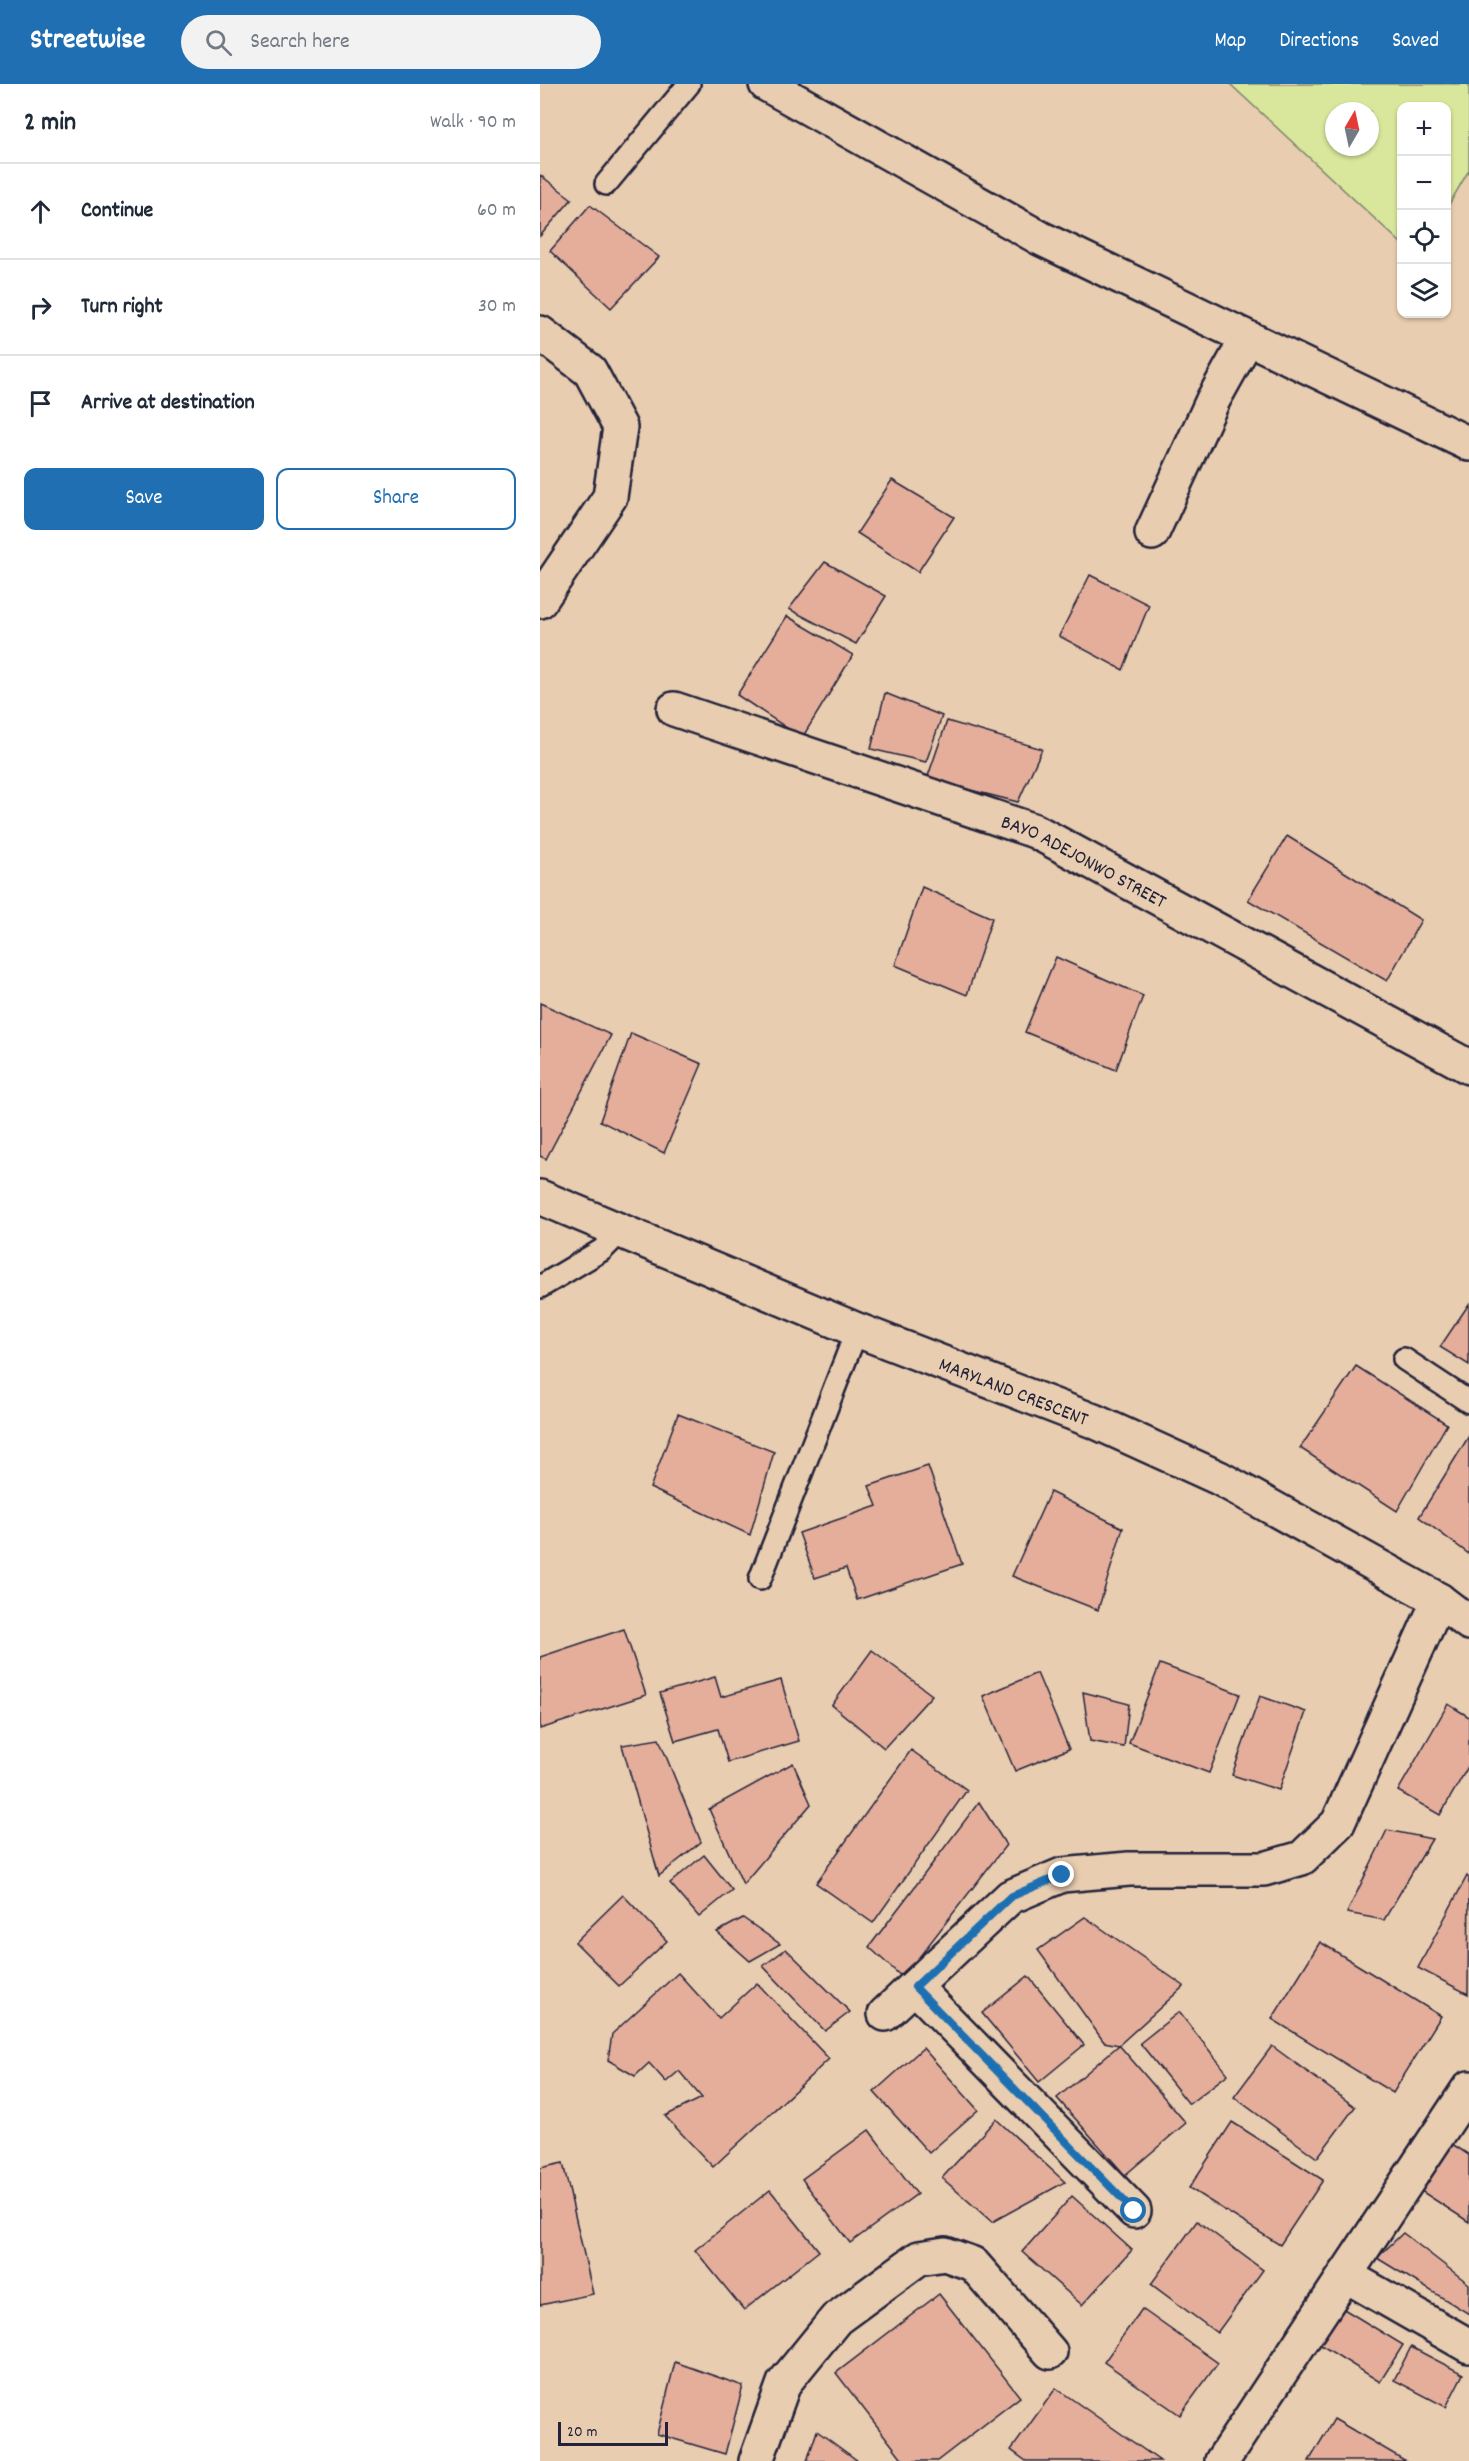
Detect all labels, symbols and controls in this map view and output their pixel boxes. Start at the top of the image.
search box [181,15,601,69]
text: Streetwise [30,22,145,62]
icon: search [202,26,235,59]
text: Search here [250,27,350,58]
text: Map [1215,27,1246,57]
text: Directions [1279,27,1359,57]
text: Saved [1392,27,1439,57]
north arrow [1325,102,1379,156]
map controls [1397,102,1451,318]
button: + [1397,102,1451,156]
text: 2 min [24,105,76,142]
text: Walk · 90 m [430,109,516,137]
button: − [1397,156,1451,210]
icon: ahead [24,195,57,228]
text: Continue [81,196,153,227]
text: 60 m [477,197,516,225]
button: locate [1397,210,1451,264]
button: layers [1397,264,1451,318]
icon: right [24,291,57,324]
text: Turn right [81,292,163,323]
text: 30 m [478,293,516,321]
icon: arrive [24,387,57,420]
text: Arrive at destination [81,388,255,419]
button: Save [24,468,264,530]
button: Share [276,468,516,530]
street label: BAYO ADEJONWO STREET [997,809,1171,917]
street label: MARYLAND CRESCENT [934,1352,1092,1435]
route end [1048,1861,1074,1887]
route start [1120,2197,1146,2223]
scale bar [558,2419,668,2446]
text: 20 m [567,2421,597,2444]

